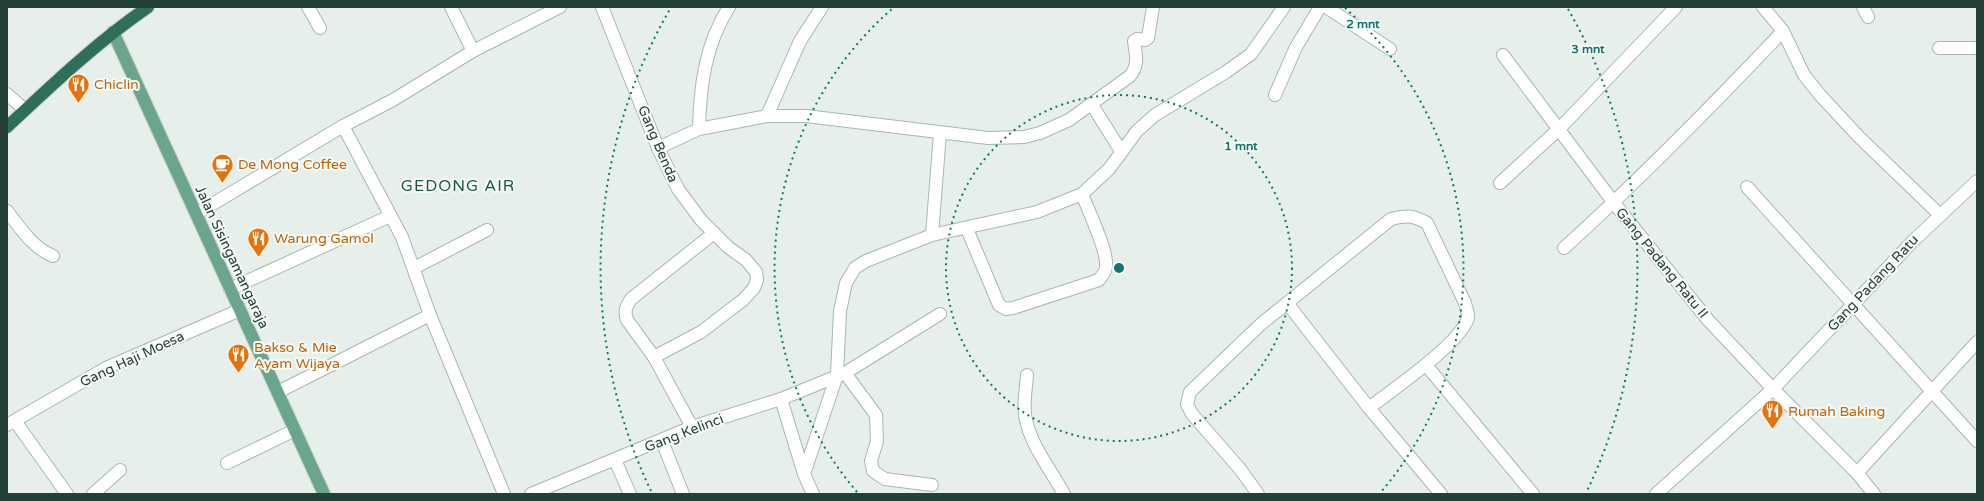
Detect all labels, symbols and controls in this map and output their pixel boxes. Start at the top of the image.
text: 2 mnt [1346,17,1380,31]
text: 3 mnt [1571,42,1605,56]
restaurant icon: Chiclin [65,71,91,104]
place label: Chiclin [94,76,139,93]
street label: Gang Benda [634,103,682,185]
text: 1 mnt [1224,139,1258,153]
cafe icon: De Mong Coffee [210,151,236,184]
place label: De Mong Coffee [238,156,347,173]
district label: GEDONG AIR [401,176,515,196]
street label: Jalan Sisingamangaraja [191,183,273,331]
street label: Gang Padang Ratu II [1612,204,1712,322]
restaurant icon: Warung Gamol [245,225,271,258]
place label: Warung Gamol [274,230,374,247]
street label: Gang Padang Ratu [1824,231,1922,335]
centre of rings [1112,261,1126,275]
street label: Gang Haji Moesa [77,327,187,391]
place label: Bakso & Mie Ayam Wijaya [254,339,340,372]
restaurant icon: Bakso & Mie Ayam Wijaya [226,342,252,375]
restaurant icon: Rumah Baking [1759,398,1785,431]
place label: Rumah Baking [1788,403,1885,420]
street label: Gang Kelinci [642,410,726,456]

